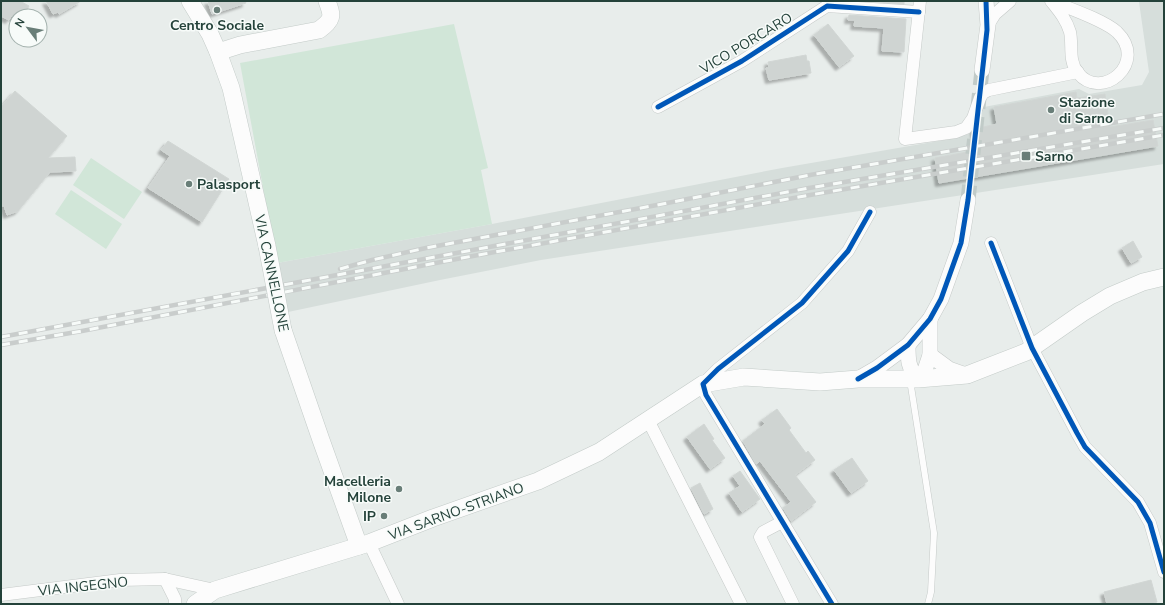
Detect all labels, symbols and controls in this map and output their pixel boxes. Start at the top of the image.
marker: Centro Sociale [212,5,222,15]
north arrow [8,8,48,48]
street label: VICO PORCARO [696,8,796,79]
text: N [11,15,28,30]
place label: Centro Sociale [170,16,264,35]
place label: Stazione di Sarno [1059,93,1115,128]
marker: Stazione di Sarno [1046,105,1056,115]
place label: Sarno [1035,147,1073,166]
marker: Sarno [1020,150,1032,162]
place label: Palasport [197,175,261,194]
marker: Palasport [184,179,194,189]
street label: VIA CANNELLONE [250,212,293,333]
place label: Macelleria Milone [324,472,391,507]
street label: VIA SARNO-STRIANO [385,478,527,545]
marker: Macelleria Milone [394,484,404,494]
place label: IP [363,507,376,526]
marker: IP [379,511,389,521]
street label: VIA INGEGNO [36,572,129,601]

